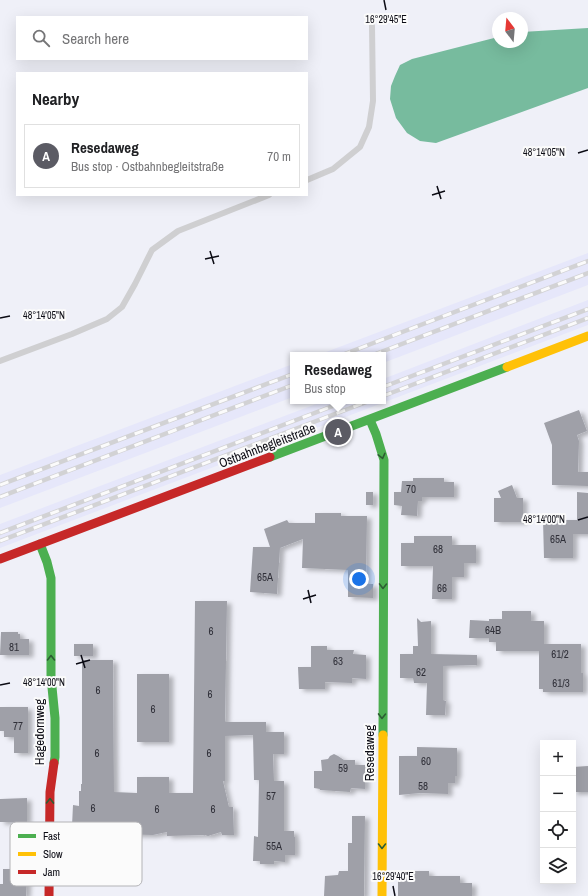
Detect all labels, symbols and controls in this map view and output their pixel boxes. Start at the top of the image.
north arrow [492,12,528,48]
text: 16°29'45"E [365,13,407,26]
search box [16,16,308,60]
icon: search [30,27,52,49]
text: Search here [62,28,129,49]
text: Nearby [32,87,79,110]
text: Resedaweg [71,137,139,158]
text: 48°14'05"N [523,146,565,159]
text: A [42,148,50,165]
text: 70 m [267,148,291,165]
text: Bus stop · Ostbahnbegleitstraße [71,158,224,175]
text: 48°14'05"N [23,309,65,322]
popup [290,352,386,404]
text: Resedaweg [304,359,372,380]
text: Bus stop [304,380,346,397]
pin: A [325,417,351,447]
street label: Ostbahnbegleitstraße [216,419,318,472]
one-way arrow [377,453,386,460]
house number: 70 [406,482,416,496]
text: 48°14'00"N [523,513,565,526]
house number: 65A [550,532,567,546]
house number: 68 [433,542,443,556]
your location [349,569,369,589]
house number: 65A [257,570,274,584]
house number: 66 [437,581,447,595]
one-way arrow [379,583,387,589]
house number: 64B [485,623,501,637]
house number: 6 [208,624,214,638]
house number: 81 [9,640,19,654]
house number: 61/2 [551,647,569,661]
house number: 63 [333,654,343,668]
one-way arrow [47,655,55,661]
house number: 62 [416,665,426,679]
text: 48°14'00"N [23,676,65,689]
house number: 61/3 [552,676,570,690]
house number: 6 [95,683,101,697]
house number: 6 [207,687,213,701]
street label: Hagedornweg [31,699,48,765]
house number: 6 [150,702,156,716]
one-way arrow [378,713,386,719]
house number: 77 [13,719,23,733]
street label: Resedaweg [361,725,378,781]
map controls [540,740,576,884]
button: + [540,740,576,776]
house number: 6 [94,746,100,760]
house number: 6 [206,746,212,760]
house number: 60 [421,754,431,768]
house number: 59 [338,761,348,775]
button: − [540,776,576,812]
house number: 58 [418,779,428,793]
house number: 57 [266,789,276,803]
one-way arrow [45,798,54,804]
house number: 6 [90,801,96,815]
house number: 6 [154,802,160,816]
house number: 6 [210,802,216,816]
button: locate [540,812,576,848]
legend [10,822,142,886]
text: Fast [43,829,61,843]
house number: 55A [266,839,283,853]
one-way arrow [378,843,386,849]
text: Slow [43,847,63,861]
button: layers [540,848,576,884]
text: Jam [43,865,60,879]
text: 16°29'40"E [372,870,414,883]

